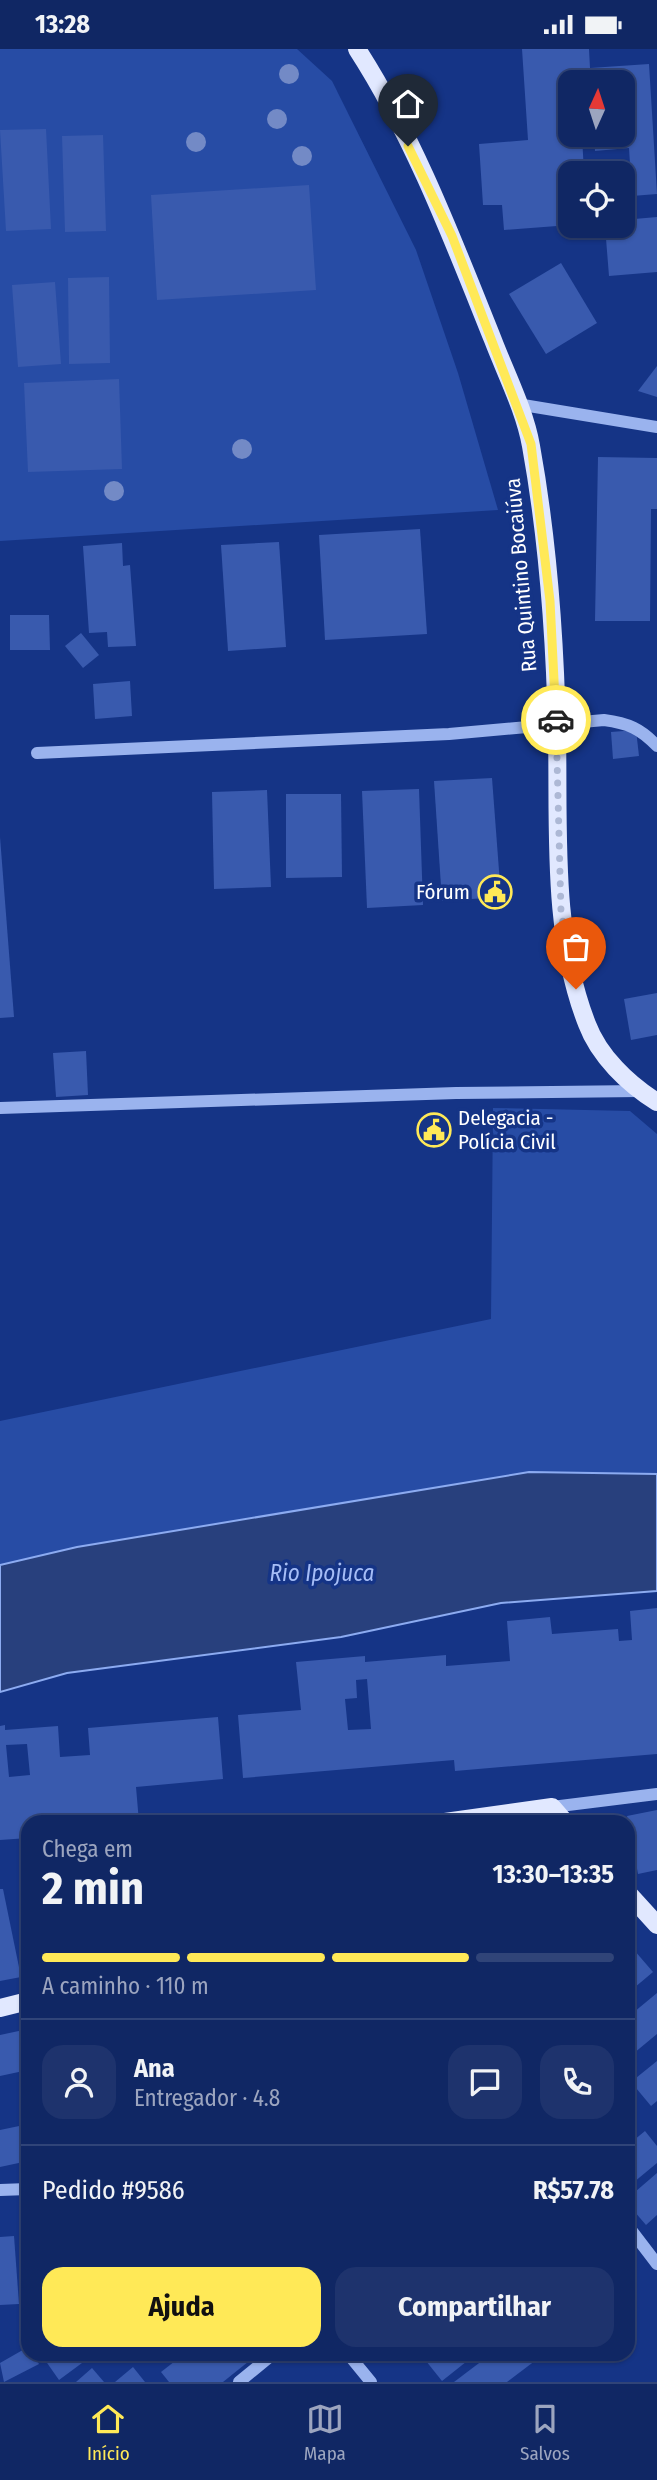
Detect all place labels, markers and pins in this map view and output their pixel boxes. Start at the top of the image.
pin [378,74,438,146]
public building icon: Fórum [476,873,514,911]
place label: Fórum [416,879,470,905]
pin [546,917,606,989]
place label: Delegacia - Polícia Civil [458,1105,556,1155]
public building icon: Delegacia - Polícia Civil [415,1111,453,1149]

